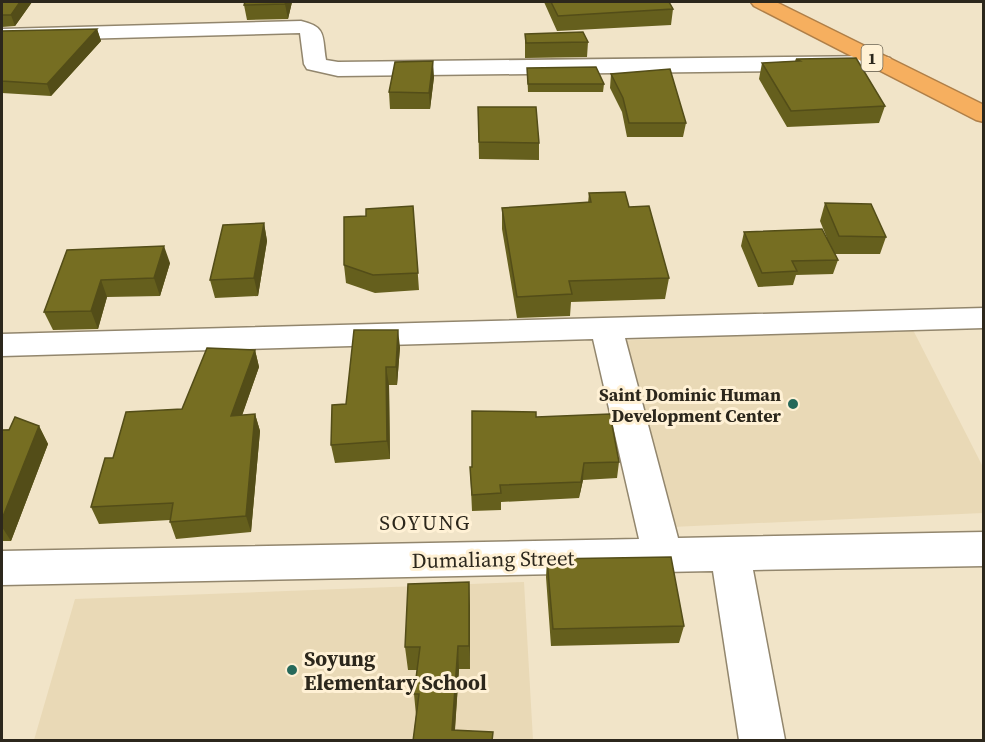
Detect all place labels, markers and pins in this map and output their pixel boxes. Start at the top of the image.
place label: Saint Dominic Human Development Center [599,382,782,428]
marker: Saint Dominic Human Development Center [786,397,800,411]
place label: Soyung Elementary School [304,644,487,697]
marker: Soyung Elementary School [285,663,299,677]

